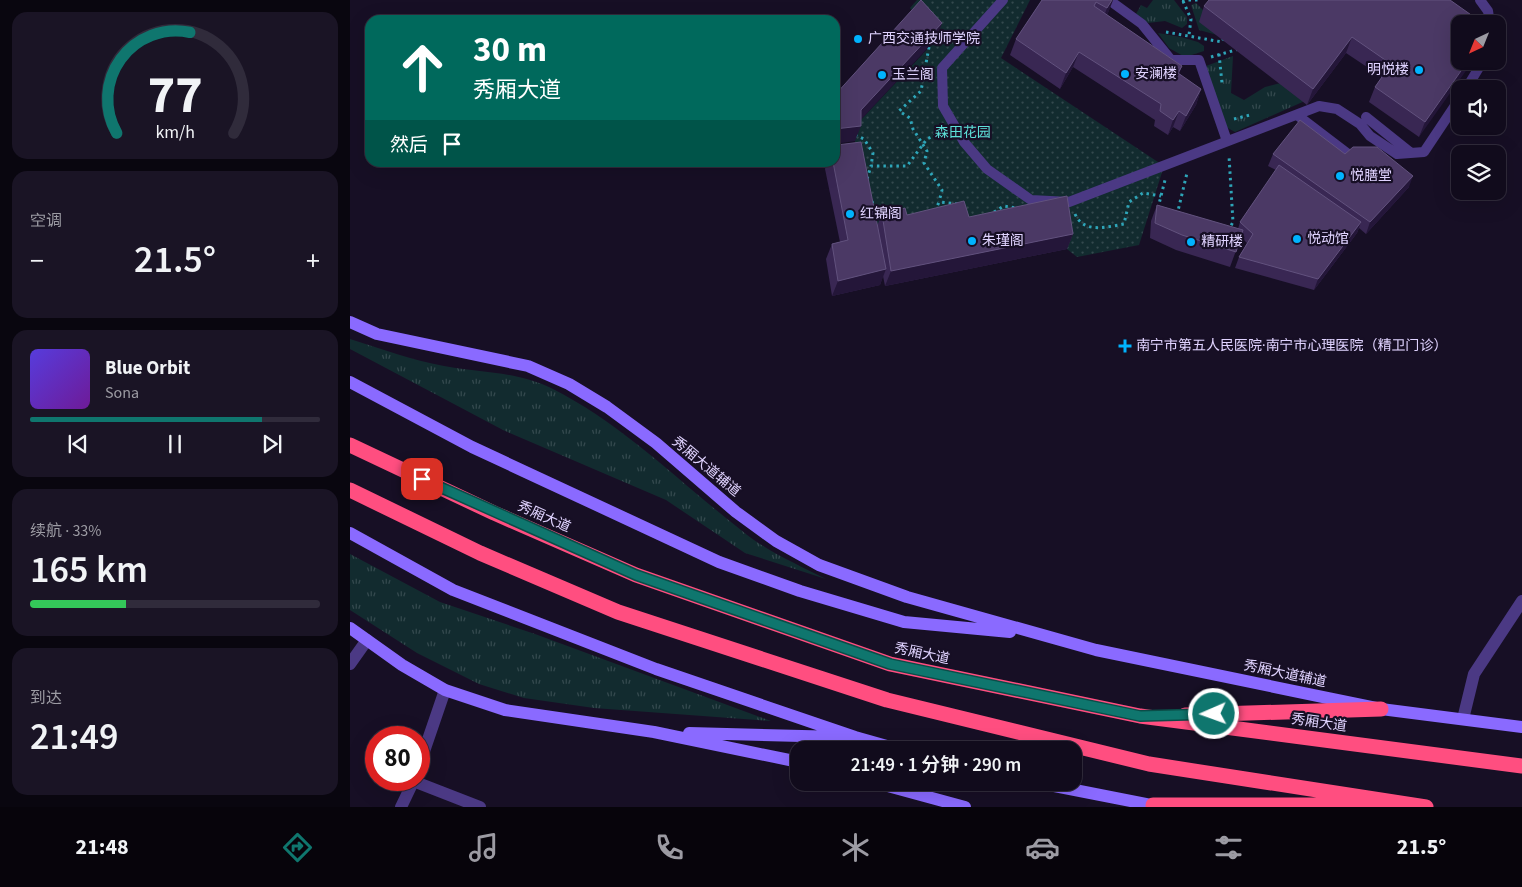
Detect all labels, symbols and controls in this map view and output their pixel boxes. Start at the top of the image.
north arrow [1451,15,1506,70]
map controls [1451,15,1506,200]
text: 30 m [473,25,547,75]
place label: 广西交通技师学院 [868,29,980,49]
marker: 广西交通技师学院 [852,33,864,45]
icon: ahead [390,35,455,100]
text: 77 [148,59,202,133]
place label: 明悦楼 [1367,60,1409,80]
place label: 安澜楼 [1135,64,1177,84]
marker: 明悦楼 [1413,64,1425,76]
place label: 玉兰阁 [892,65,934,85]
marker: 安澜楼 [1119,68,1131,80]
marker: 玉兰阁 [876,69,888,81]
text: 秀厢大道 [473,74,561,106]
button: sound [1451,80,1506,135]
text: km/h [155,120,195,145]
park label: 森田花园 [935,123,991,143]
icon: arrive [438,130,466,158]
text: 然后 [390,132,428,159]
button: layers [1451,145,1506,200]
place label: 悦膳堂 [1350,166,1392,186]
marker: 悦膳堂 [1334,170,1346,182]
place label: 红锦阁 [860,204,902,224]
marker: 红锦阁 [844,208,856,220]
text: 空调 [30,210,62,232]
place label: 悦动馆 [1307,229,1349,249]
place label: 朱瑾阁 [982,231,1024,251]
place label: 精研楼 [1201,232,1243,252]
text: 21.5° [134,233,216,287]
marker: 悦动馆 [1291,233,1303,245]
marker: 朱瑾阁 [966,235,978,247]
marker: 精研楼 [1185,236,1197,248]
text: − [30,241,44,281]
text: + [306,241,320,281]
place label: 南宁市第五人民医院·南宁市心理医院（精卫门诊） [1136,336,1448,356]
marker: 南宁市第五人民医院·南宁市心理医院（精卫门诊） [1118,339,1132,353]
text: Blue Orbit [105,355,190,382]
text: Sona [105,382,139,404]
icon: previous [64,430,92,458]
icon: pause [161,430,189,458]
icon: next [258,430,286,458]
street label: 秀厢大道辅道 [667,432,745,502]
pin [401,458,443,500]
icon: arrive [408,465,436,493]
street label: 秀厢大道 [514,496,574,538]
text: 续航 · 33% [30,520,101,542]
text: 165 km [30,543,148,597]
street label: 秀厢大道 [893,638,951,670]
street label: 秀厢大道辅道 [1242,655,1328,693]
text: 到达 [30,687,62,709]
position arrow [1187,687,1239,739]
street label: 秀厢大道 [1290,709,1348,737]
text: 21:49 [30,710,118,764]
speed limit sign: 80 [365,726,430,791]
text: 21:49 · 1 分钟 · 290 m [851,752,1021,779]
icon: directions [280,830,315,865]
icon: music [466,830,501,865]
icon: phone [652,830,687,865]
icon: climate [838,830,873,865]
icon: car [1025,830,1060,865]
icon: filters [1211,830,1246,865]
text: 21:48 [76,831,129,863]
text: 21.5° [1397,831,1446,863]

